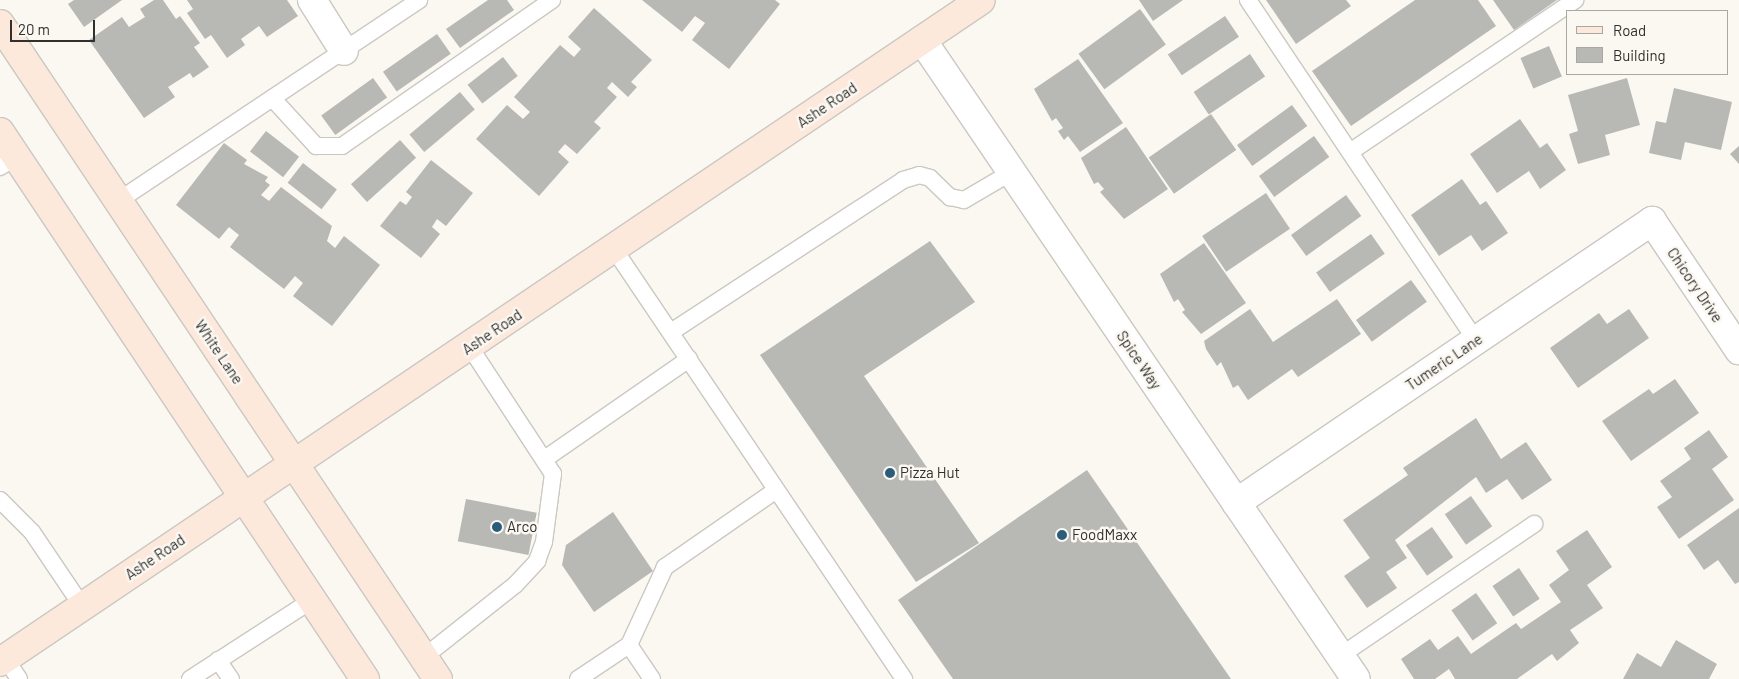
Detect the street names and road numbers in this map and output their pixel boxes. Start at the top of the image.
street label: Ashe Road [794,78,860,132]
street label: Chicory Drive [1663,244,1727,326]
street label: Ashe Road [459,305,525,359]
street label: White Lane [191,317,247,387]
street label: Spice Way [1113,327,1165,393]
street label: Tumeric Lane [1402,330,1486,394]
street label: Ashe Road [122,530,188,584]

